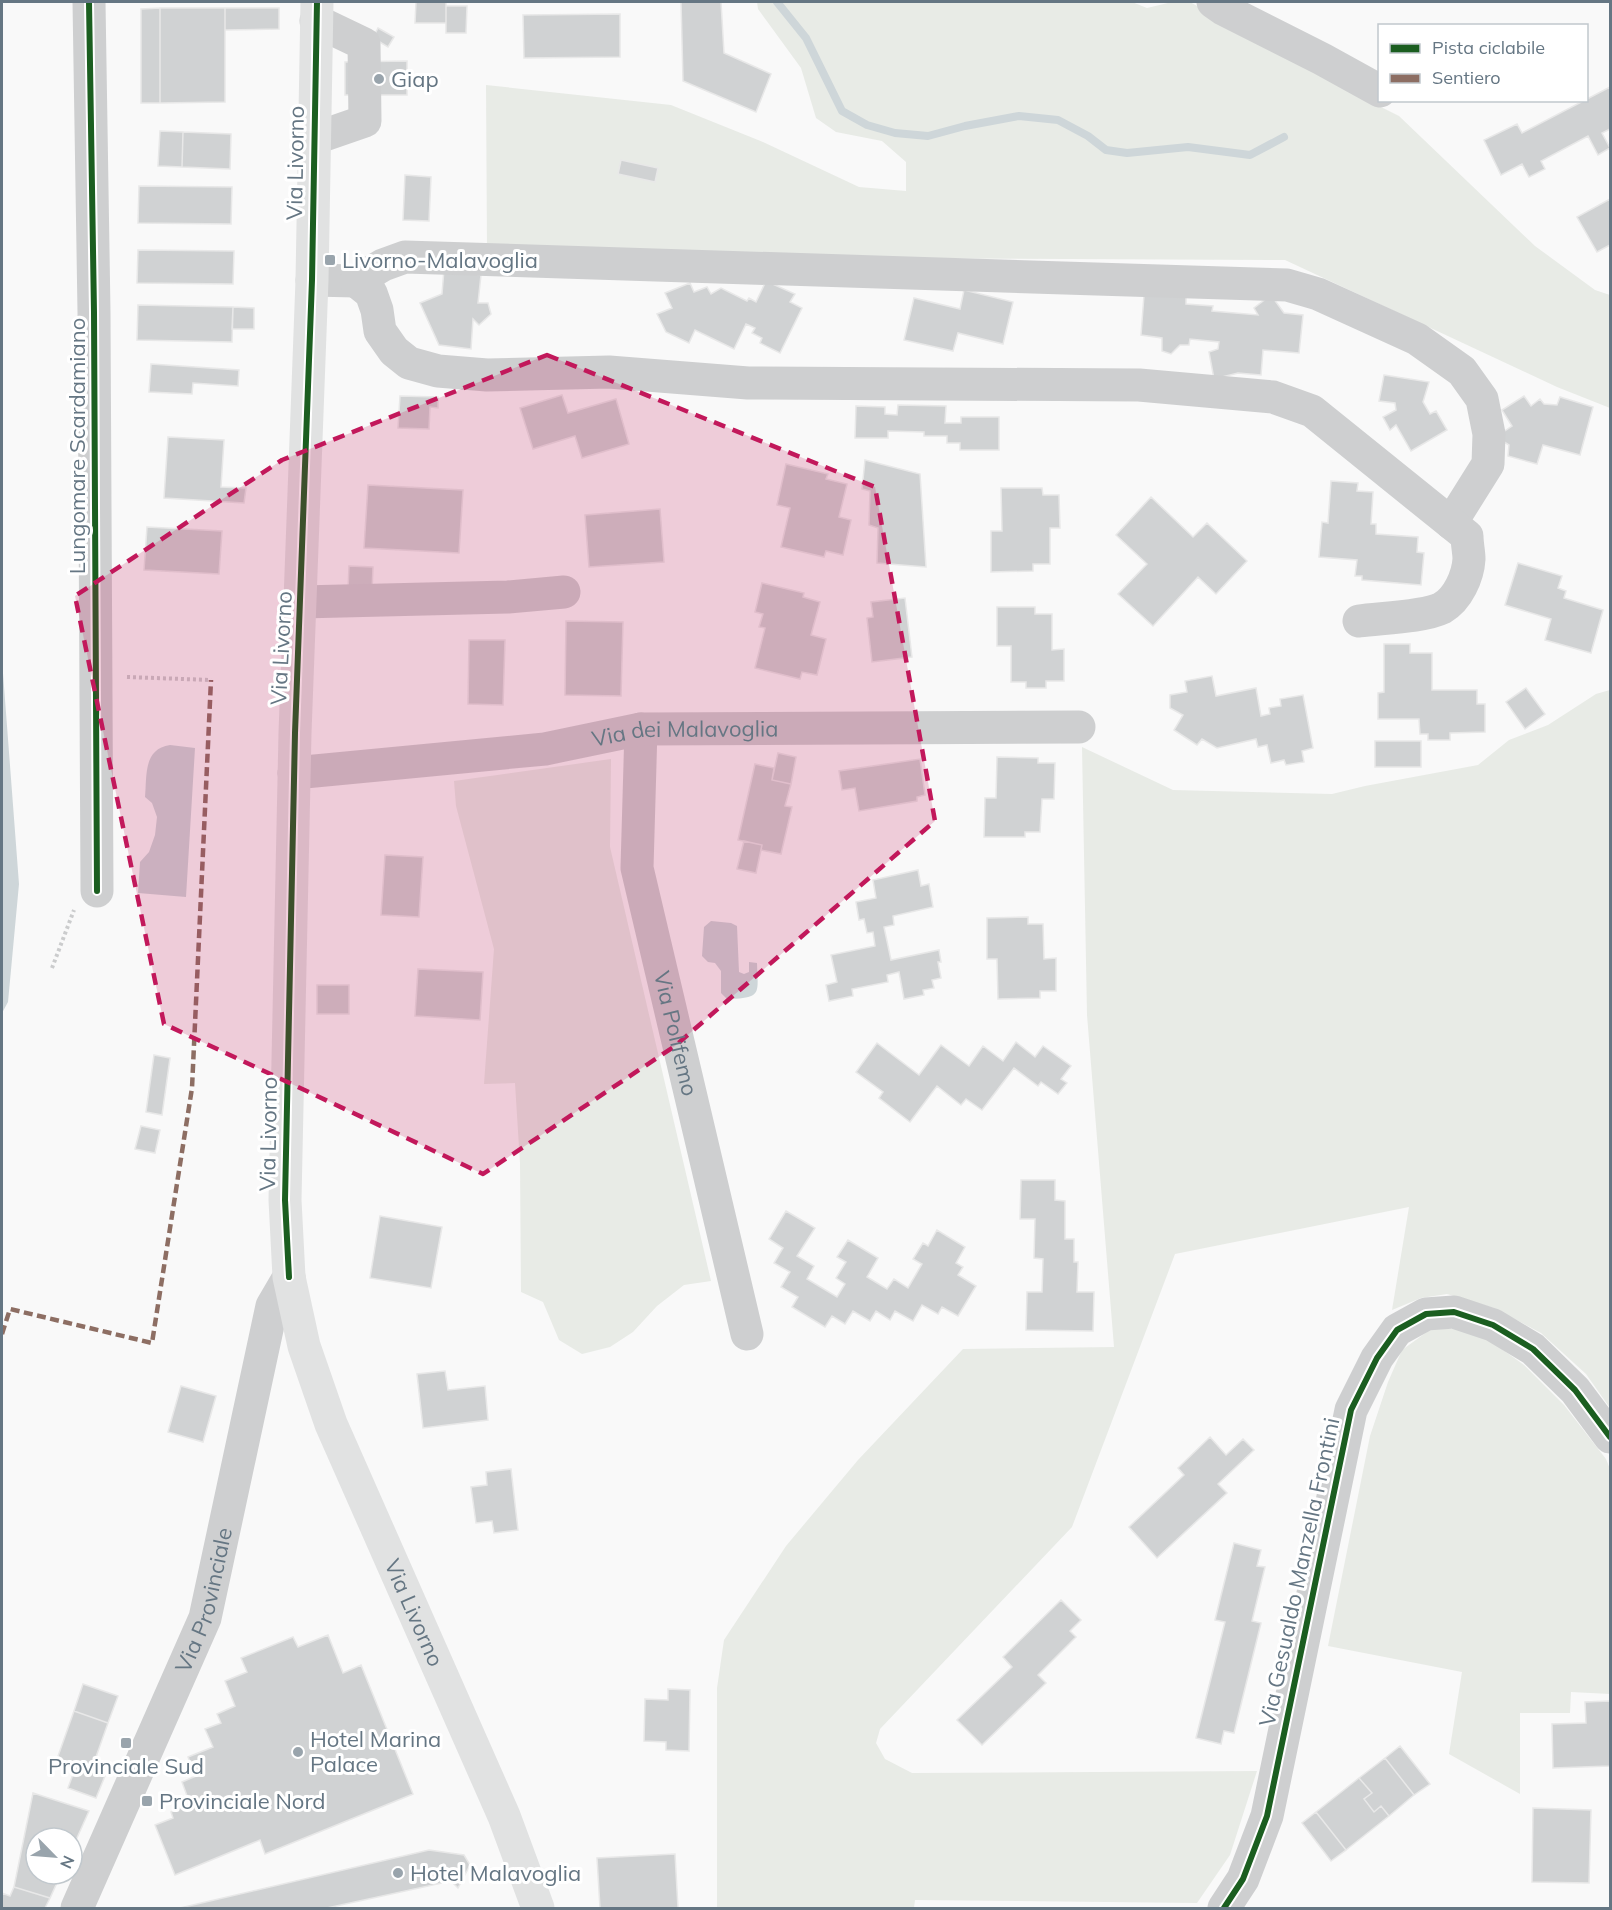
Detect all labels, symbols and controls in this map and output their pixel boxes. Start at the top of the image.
legend [1378,24,1588,102]
text: Pista ciclabile [1432,36,1545,59]
place label: Giap [391,65,439,93]
text: Sentiero [1432,66,1501,89]
marker: Giap [372,72,386,86]
street label: Via Livorno [280,106,310,220]
place label: Livorno-Malavoglia [342,246,538,274]
marker: Livorno-Malavoglia [323,253,337,267]
street label: Lungomare Scardamiano [63,318,91,574]
street label: Via Livorno [264,590,298,706]
street label: Via dei Malavoglia [589,714,778,753]
street label: Via Polifemo [648,968,704,1099]
street label: Via Livorno [253,1077,283,1191]
street label: Via Gesualdo Manzella Frontini [1253,1415,1345,1729]
street label: Via Provinciale [169,1525,238,1677]
street label: Via Livorno [378,1555,450,1671]
place label: Hotel Marina Palace [310,1725,441,1778]
marker: Provinciale Sud [119,1736,133,1750]
marker: Hotel Marina Palace [291,1745,305,1759]
place label: Provinciale Sud [48,1752,204,1780]
place label: Provinciale Nord [159,1787,325,1815]
marker: Provinciale Nord [140,1794,154,1808]
north arrow [24,1826,84,1886]
text: N [56,1853,79,1872]
place label: Hotel Malavoglia [410,1859,581,1887]
marker: Hotel Malavoglia [391,1866,405,1880]

